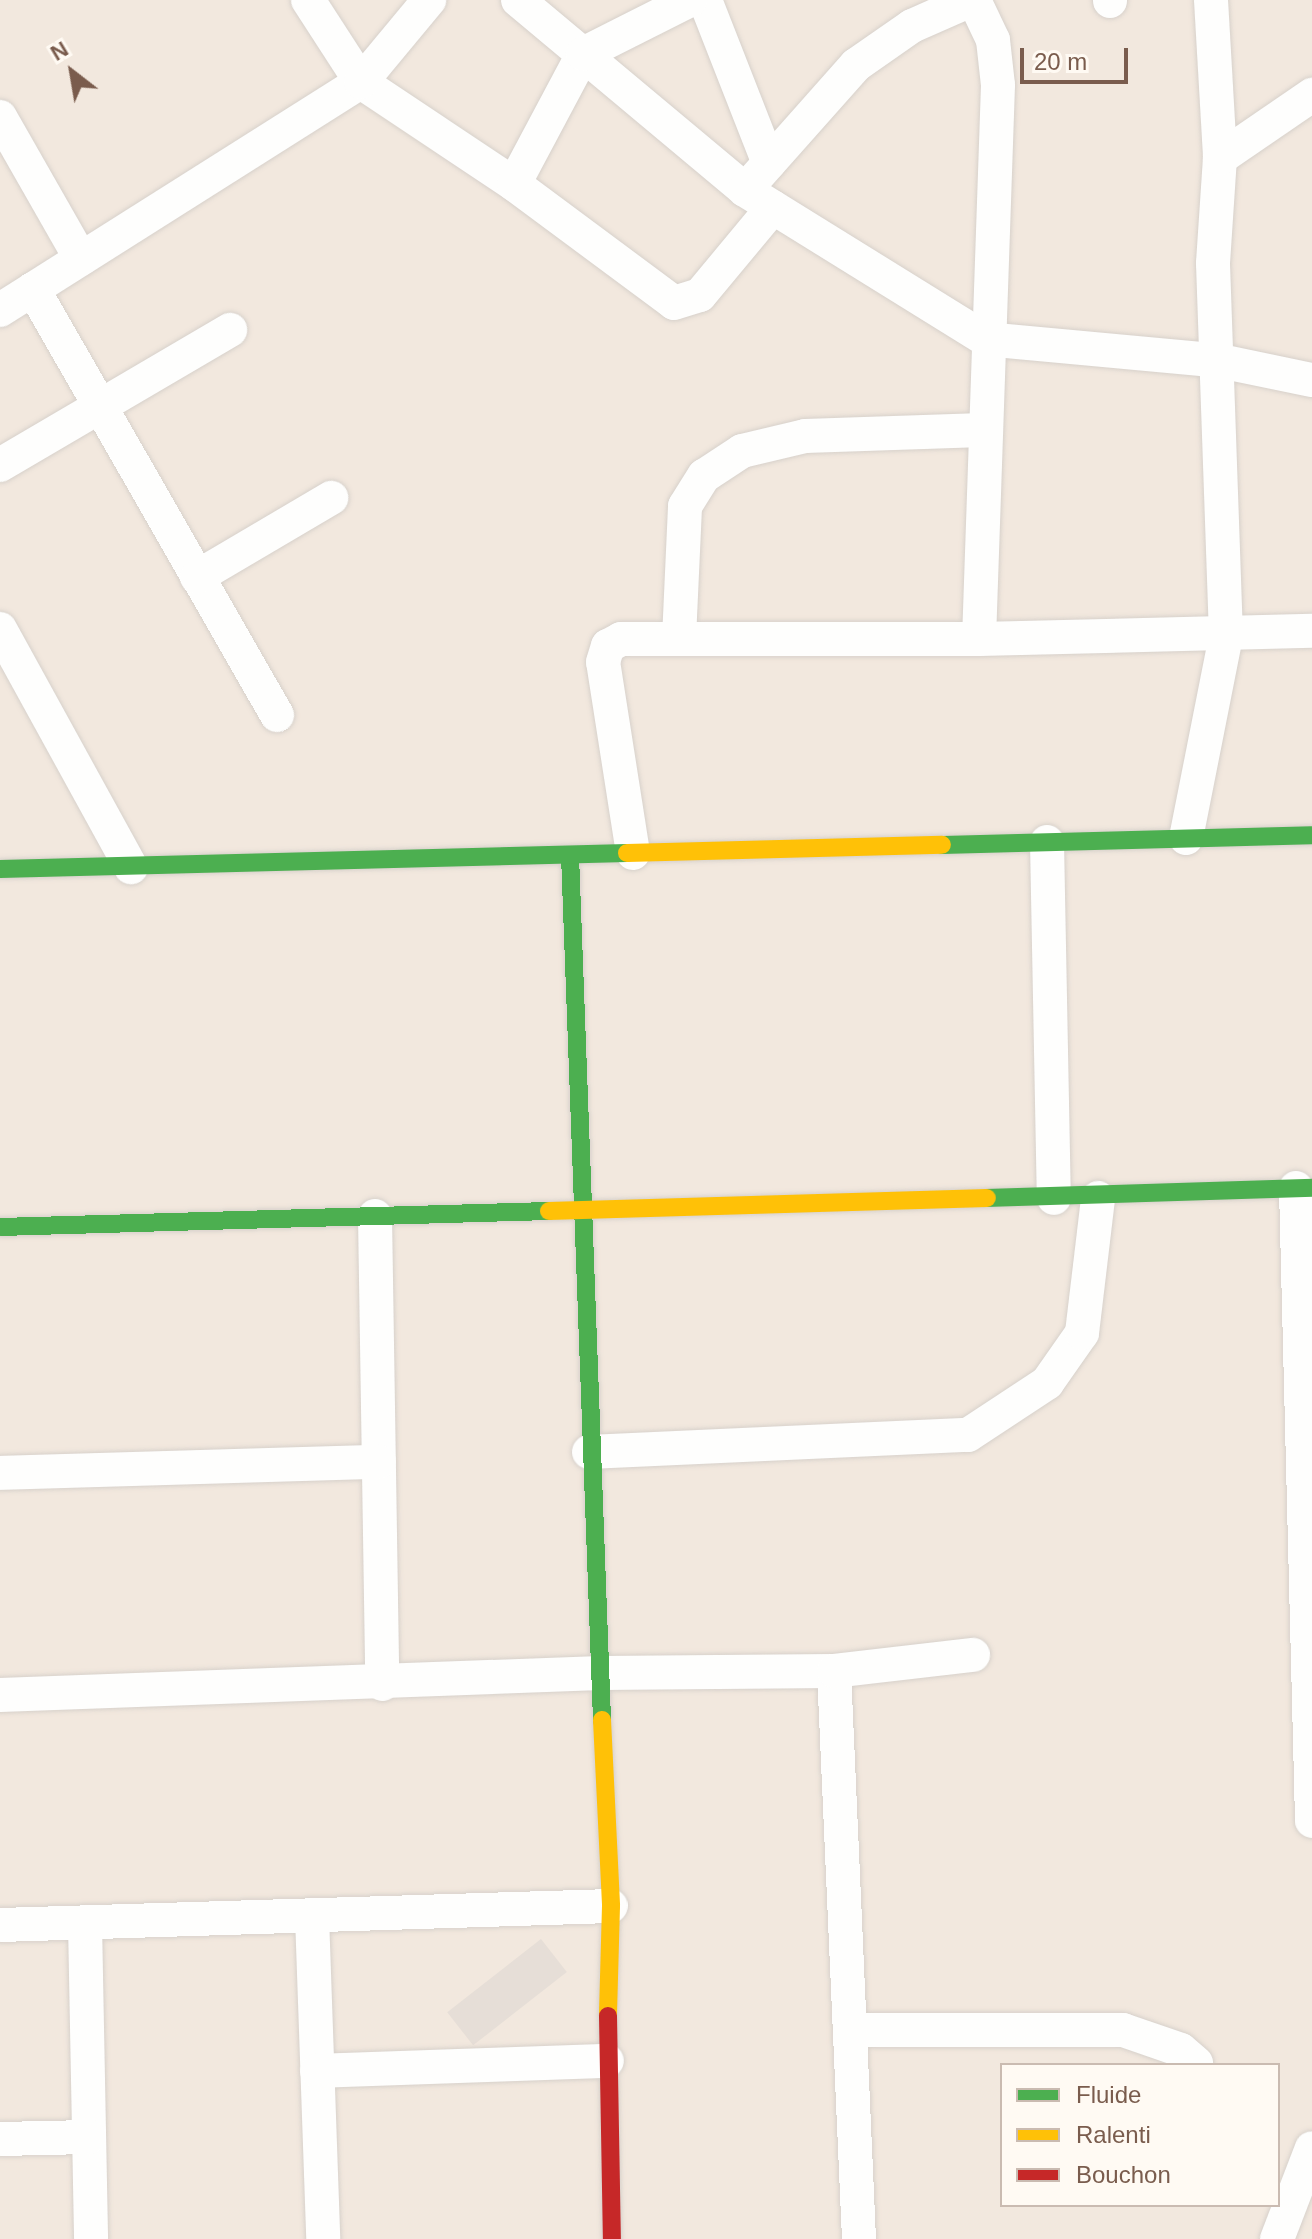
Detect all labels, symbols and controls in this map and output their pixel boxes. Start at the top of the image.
north arrow [32,32,112,112]
scale bar [1024,32,1132,82]
text: N [46,36,73,66]
text: 20 m [1034,48,1087,75]
legend [1000,2063,1280,2207]
text: Fluide [1076,2081,1141,2108]
text: Ralenti [1076,2121,1151,2148]
text: Bouchon [1076,2161,1171,2188]

